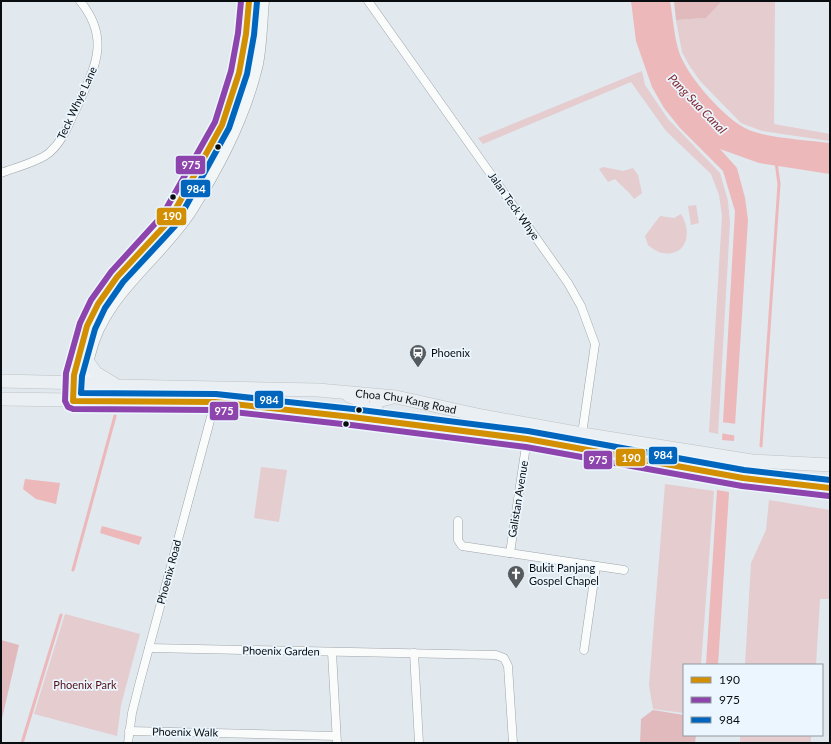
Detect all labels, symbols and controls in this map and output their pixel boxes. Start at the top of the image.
street label: Teck Whye Lane [54,64,99,141]
water label: Pang Sua Canal [665,71,730,137]
unlabelled marker [213,142,223,152]
line badge: 975 [175,155,206,175]
text: 975 [181,158,201,171]
street label: Jalan Teck Whye [486,169,543,242]
line badge: 984 [180,179,211,198]
text: 984 [186,182,206,195]
unlabelled marker [168,192,178,202]
line badge: 190 [156,207,187,226]
text: 190 [162,209,182,222]
station icon: Phoenix [408,343,428,368]
place label: Phoenix [431,346,471,359]
street label: Choa Chu Kang Road [355,386,458,416]
line badge: 984 [254,390,284,409]
text: 984 [259,393,279,406]
line badge: 975 [209,401,239,421]
text: 975 [214,404,234,417]
unlabelled marker [354,405,364,415]
unlabelled marker [341,419,351,429]
line badge: 984 [648,446,678,465]
line badge: 190 [615,448,646,467]
text: 984 [653,448,673,461]
line badge: 975 [583,450,613,470]
text: 190 [621,451,641,464]
text: 975 [588,453,608,466]
street label: Galistan Avenue [505,459,530,538]
street label: Phoenix Road [154,538,183,606]
place label: Bukit Panjang Gospel Chapel [529,561,599,587]
church icon: Bukit Panjang Gospel Chapel [506,564,526,589]
street label: Phoenix Garden [242,643,320,658]
legend [683,664,823,736]
text: 190 [719,672,740,687]
park label: Phoenix Park [53,678,117,691]
text: 975 [719,692,740,707]
text: 984 [719,712,740,727]
street label: Phoenix Walk [152,724,219,739]

